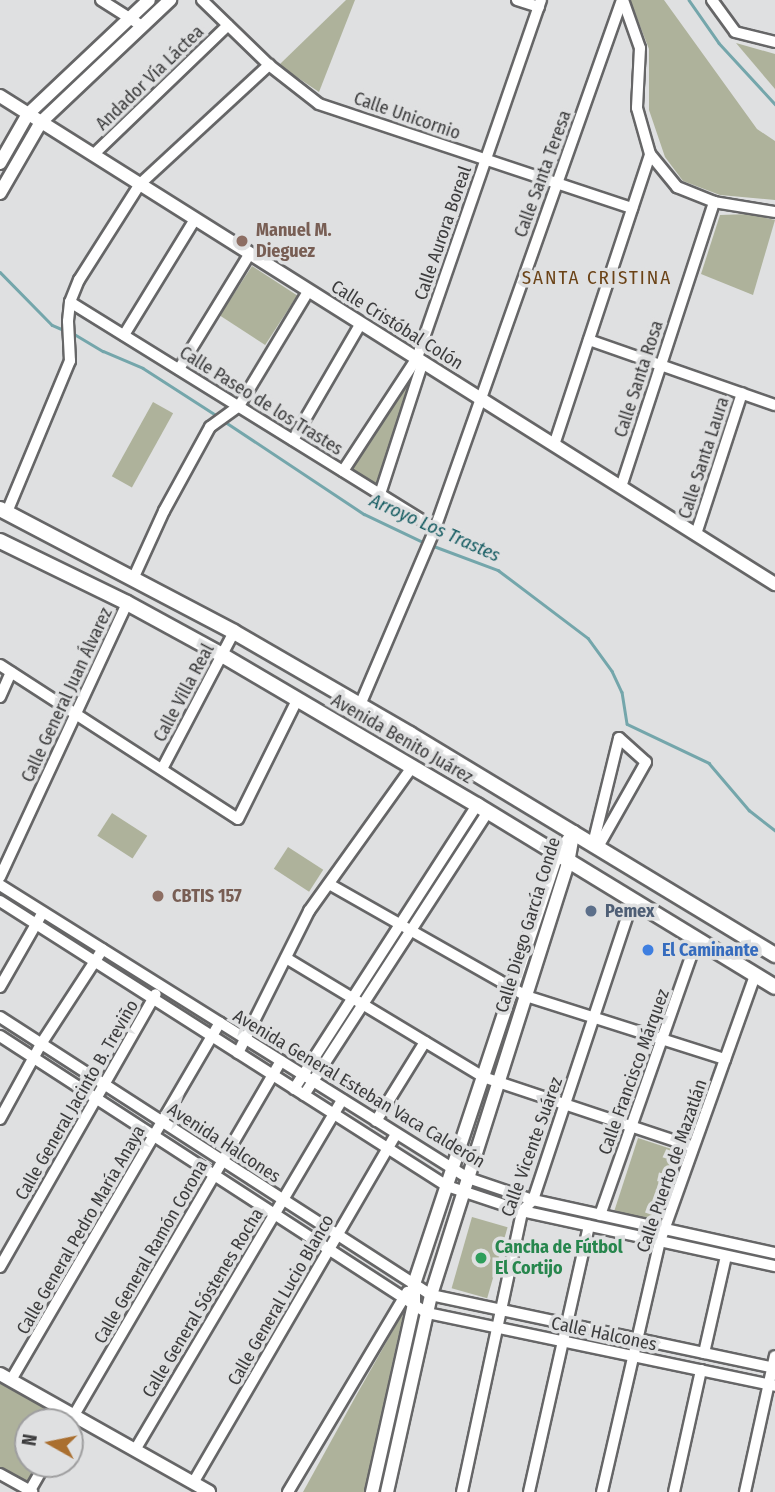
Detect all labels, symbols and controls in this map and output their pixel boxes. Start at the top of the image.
street label: Andador Vía Láctea [92,21,208,135]
street label: Calle Unicornio [351,88,463,144]
street label: Calle Santa Teresa [510,108,576,240]
street label: Calle Aurora Boreal [410,163,476,303]
place label: Manuel M. Dieguez [256,220,332,262]
marker: Manuel M. Dieguez [234,233,250,249]
district label: SANTA CRISTINA [524,267,670,289]
street label: Calle Cristóbal Colón [327,276,467,374]
street label: Calle Santa Rosa [610,318,668,440]
street label: Calle Paseo de los Trastes [175,342,347,460]
street label: Calle Santa Laura [674,394,734,522]
water label: Arroyo Los Trastes [366,489,504,567]
street label: Calle General Juan Álvarez [17,604,117,786]
street label: Calle Villa Real [149,640,219,746]
street label: Avenida Benito Juárez [327,690,477,788]
street label: Calle Diego García Conde [491,835,565,1015]
place label: CBTIS 157 [172,885,242,907]
marker: CBTIS 157 [150,888,166,904]
place label: Pemex [605,900,654,922]
marker: Pemex [583,903,599,919]
place label: El Caminante [662,939,759,961]
marker: El Caminante [640,942,656,958]
street label: Calle Francisco Márquez [594,986,674,1158]
street label: Calle General Jacinto B. Treviño [11,996,143,1204]
street label: Avenida General Esteban Vaca Calderón [229,1005,489,1173]
street label: Calle Vicente Suárez [497,1074,567,1220]
street label: Calle Puerto de Mazatlán [632,1077,712,1255]
street label: Avenida Halcones [164,1099,284,1187]
street label: Calle General Pedro María Anaya [12,1122,150,1338]
street label: Calle General Ramón Corona [90,1156,212,1348]
street label: Calle General Sóstenes Rocha [138,1204,268,1402]
street label: Calle General Lucio Blanco [223,1211,339,1389]
place label: Cancha de Fútbol El Cortijo [495,1237,623,1280]
marker: Cancha de Fútbol El Cortijo [473,1250,489,1266]
street label: Calle Halcones [549,1312,659,1356]
north arrow [14,1408,84,1478]
text: N [17,1433,42,1447]

